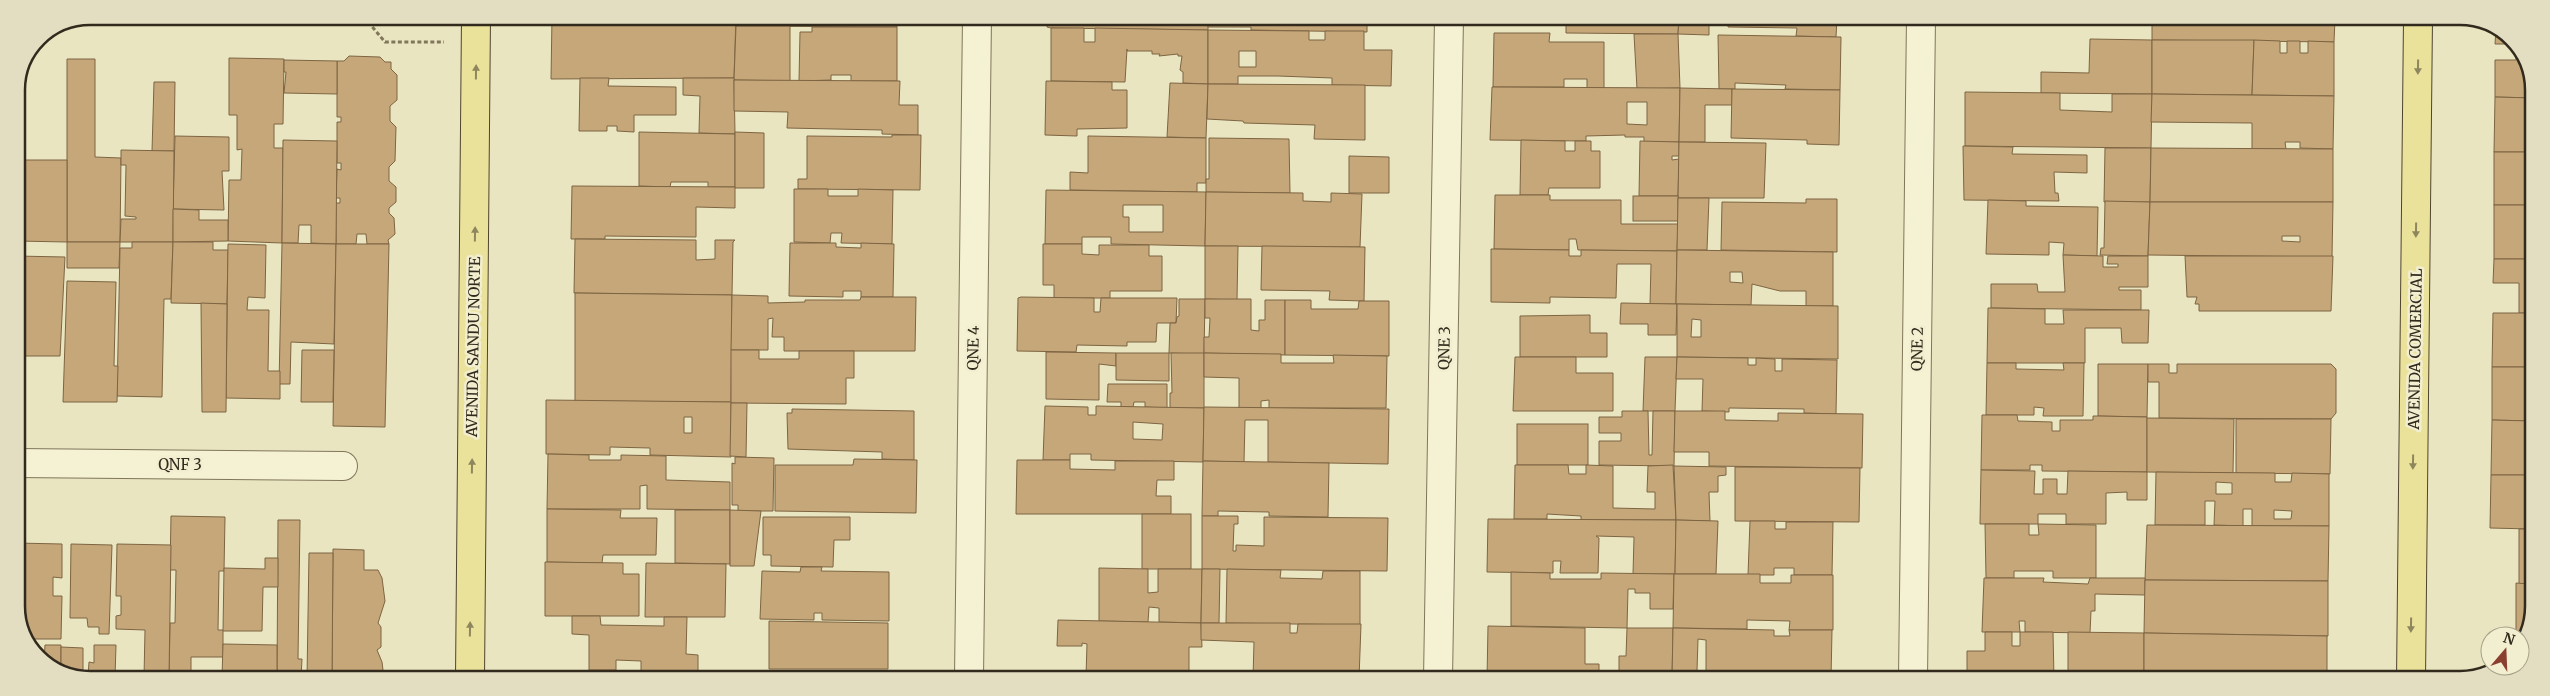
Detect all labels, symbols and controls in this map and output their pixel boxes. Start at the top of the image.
one-way arrow [2414,60,2422,76]
one-way arrow [473,63,481,79]
one-way arrow [2412,222,2420,238]
one-way arrow [471,226,479,242]
street label: AVENIDA SANDU NORTE [462,256,484,438]
street label: AVENIDA COMERCIAL [2404,268,2426,431]
street label: QNE 4 [963,326,983,370]
street label: QNE 3 [1434,326,1454,370]
street label: QNE 2 [1907,327,1927,371]
street label: QNF 3 [158,455,202,474]
one-way arrow [2409,455,2417,471]
one-way arrow [468,458,476,474]
one-way arrow [2407,617,2415,633]
one-way arrow [466,621,474,637]
north arrow [2480,626,2530,676]
text: N [2501,628,2517,649]

